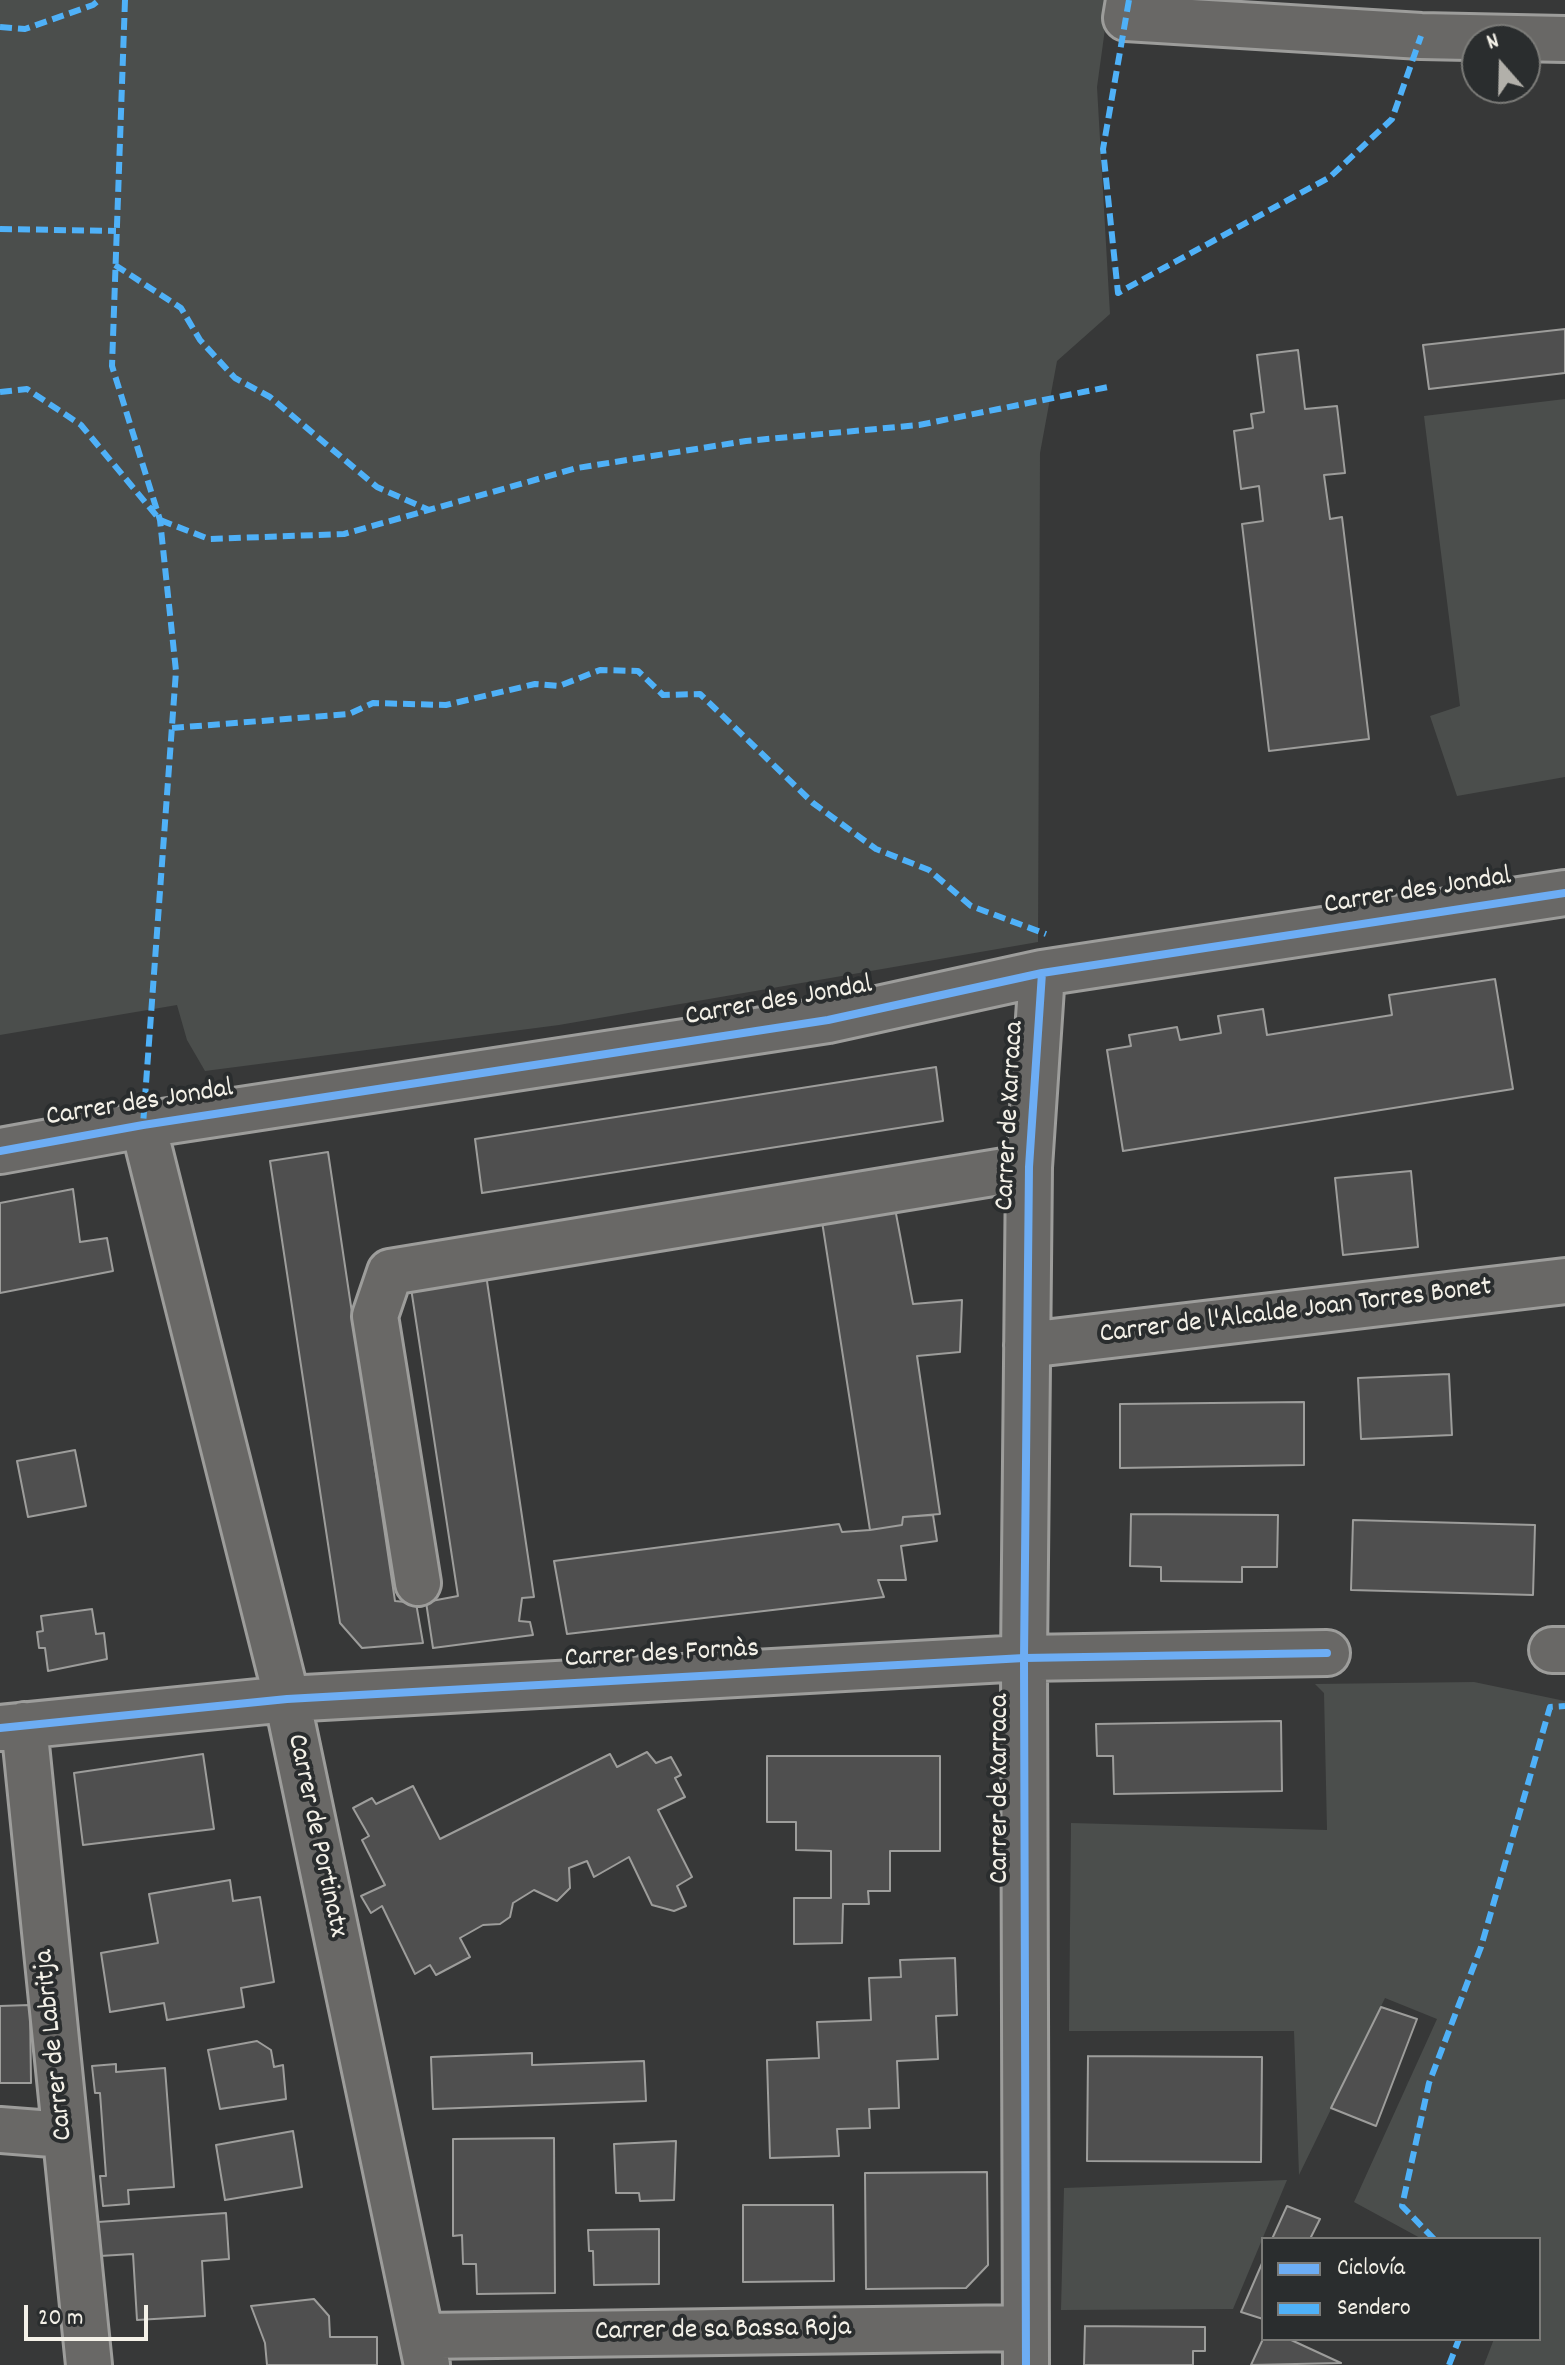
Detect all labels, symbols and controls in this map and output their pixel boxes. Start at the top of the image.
north arrow [1461,24,1541,104]
text: N [1483,26,1504,59]
street label: Carrer des Jondal [1322,862,1514,924]
street label: Carrer des Jondal [683,970,875,1036]
street label: Carrer de Xarraca [990,1020,1034,1212]
street label: Carrer des Jondal [44,1074,236,1136]
street label: Carrer de l'Alcalde Joan Torres Bonet [1098,1272,1494,1354]
street label: Carrer des Fornàs [564,1634,760,1678]
street label: Carrer de Xarraca [985,1694,1019,1884]
street label: Carrer de Portinatx [277,1731,353,1941]
street label: Carrer de Labritja [29,1948,83,2142]
legend [1261,2237,1541,2341]
text: Ciclovía [1337,2252,1405,2286]
scale bar [28,2289,152,2339]
text: Sendero [1337,2292,1411,2326]
text: 20 m [38,2302,84,2336]
street label: Carrer de sa Bassa Roja [595,2313,851,2351]

